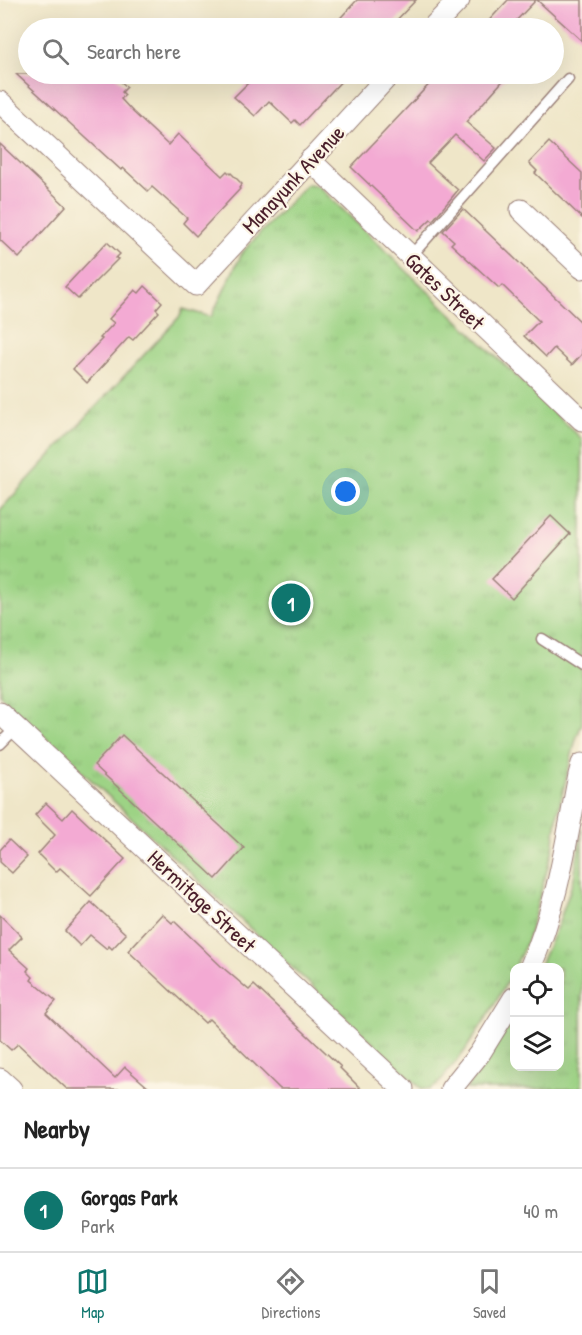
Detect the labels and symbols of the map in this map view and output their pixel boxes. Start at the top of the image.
street label: Manayunk Avenue [235,118,351,240]
street label: Gates Street [399,245,492,337]
your location [331,477,360,506]
pin: 1 [272,580,310,626]
street label: Hermitage Street [141,843,263,959]

